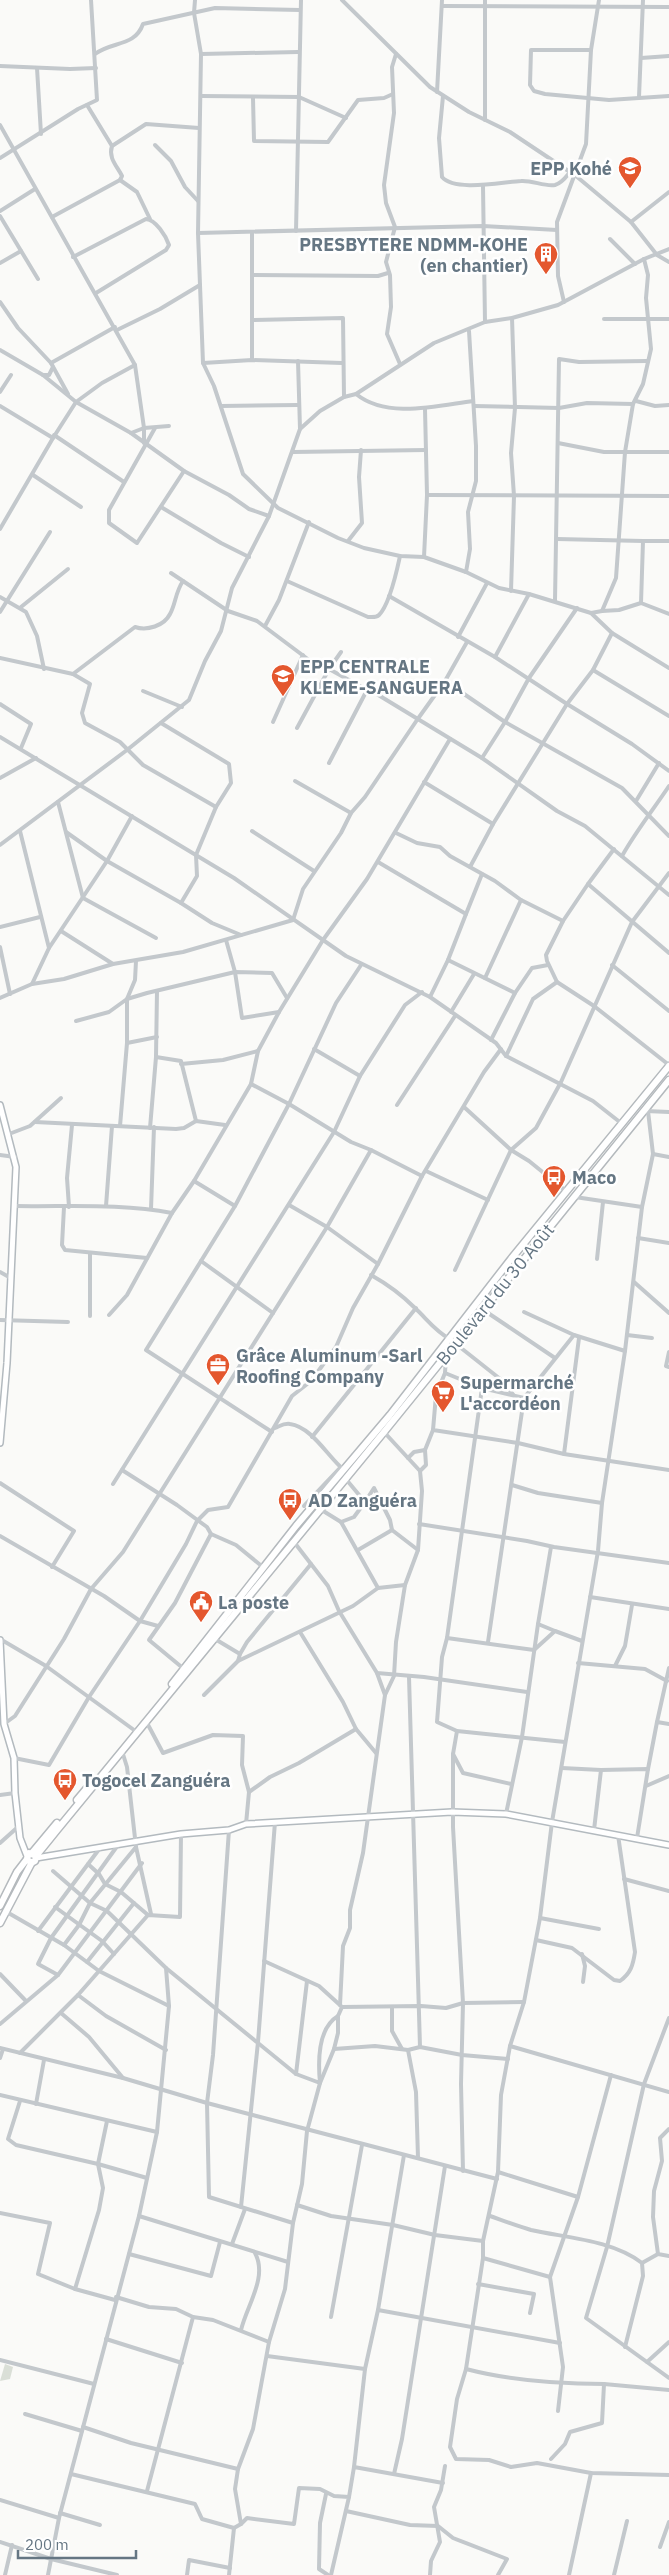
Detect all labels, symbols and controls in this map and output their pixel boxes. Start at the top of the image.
school or university icon: EPP Kohé [617,155,643,189]
place label: EPP Kohé [530,157,612,180]
place label: PRESBYTERE NDMM-KOHE (en chantier) [299,233,528,277]
building icon: PRESBYTERE NDMM-KOHE (en chantier) [533,241,559,275]
place label: EPP CENTRALE KLEME-SANGUERA [300,655,463,699]
school or university icon: EPP CENTRALE KLEME-SANGUERA [270,663,296,697]
bus stop icon: Maco [541,1164,567,1198]
place label: Maco [572,1166,616,1189]
street label: Boulevard du 30 Août [431,1219,559,1369]
place label: Grâce Aluminum -Sarl Roofing Company [236,1344,423,1388]
office icon: Grâce Aluminum -Sarl Roofing Company [205,1352,231,1386]
place label: Supermarché L'accordéon [460,1371,574,1415]
supermarket icon: Supermarché L'accordéon [430,1379,456,1413]
bus stop icon: AD Zanguéra [277,1487,303,1521]
place label: AD Zanguéra [308,1489,417,1512]
public building icon: La poste [188,1589,214,1623]
place label: La poste [218,1591,289,1614]
bus stop icon: Togocel Zanguéra [52,1767,78,1801]
place label: Togocel Zanguéra [82,1769,230,1792]
scale bar [18,2528,135,2560]
text: 200 m [25,2535,69,2554]

